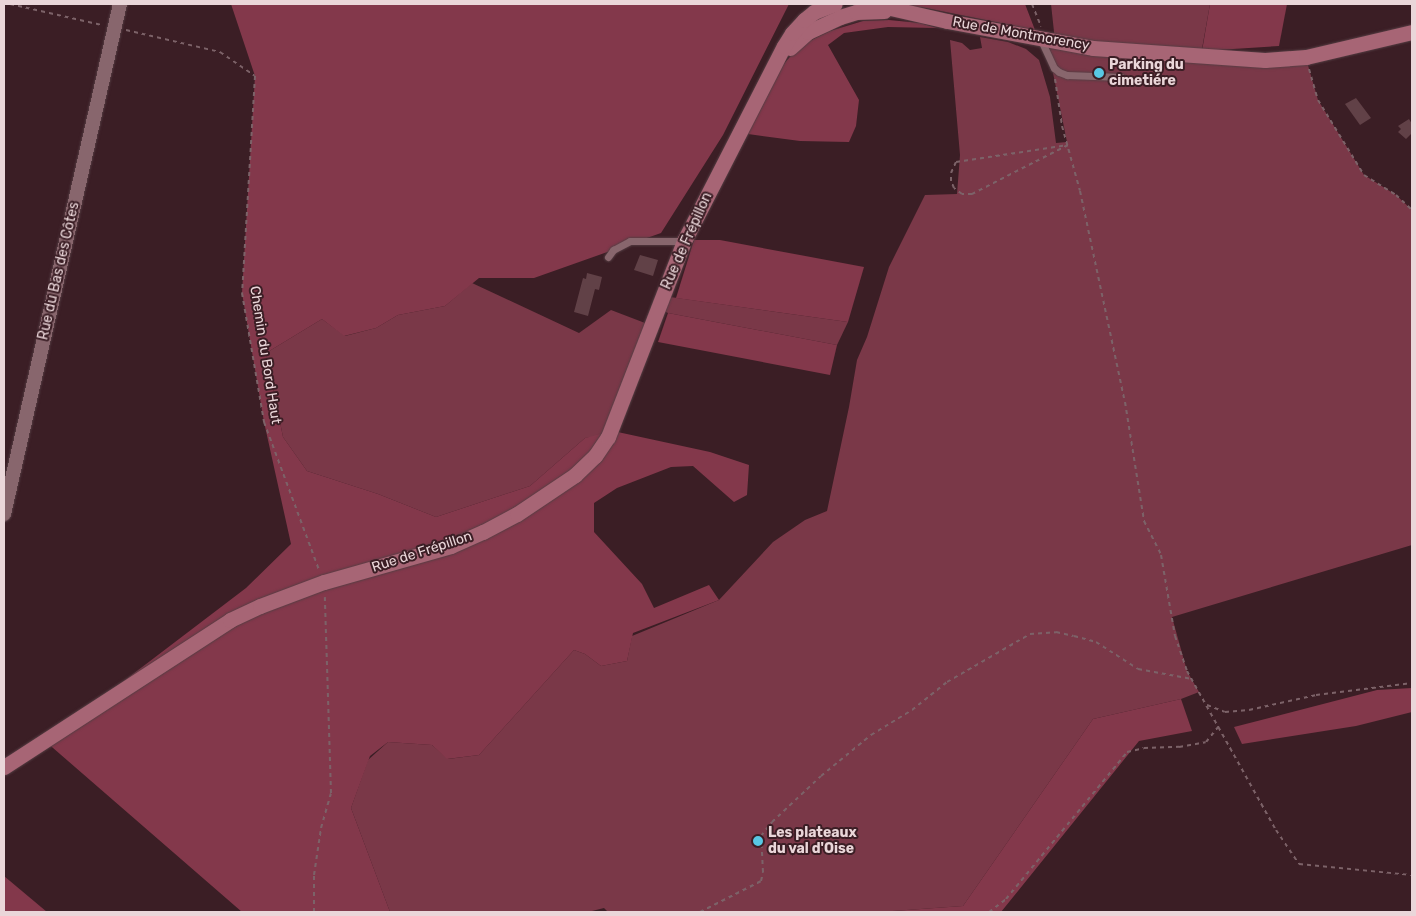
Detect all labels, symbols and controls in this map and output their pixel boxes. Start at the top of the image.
street label: Rue de Montmorency [951,14,1091,54]
place label: Parking du cimetiére [1109,57,1184,90]
marker: Parking du cimetiére [1093,67,1105,79]
street label: Rue de Frépillon [658,190,716,292]
street label: Rue du Bas des Côtes [35,200,83,342]
street label: Chemin du Bord Haut [246,285,284,425]
street label: Rue de Frépillon [370,528,474,576]
place label: Les plateaux du val d'Oise [768,825,857,858]
marker: Les plateaux du val d'Oise [752,835,764,847]

